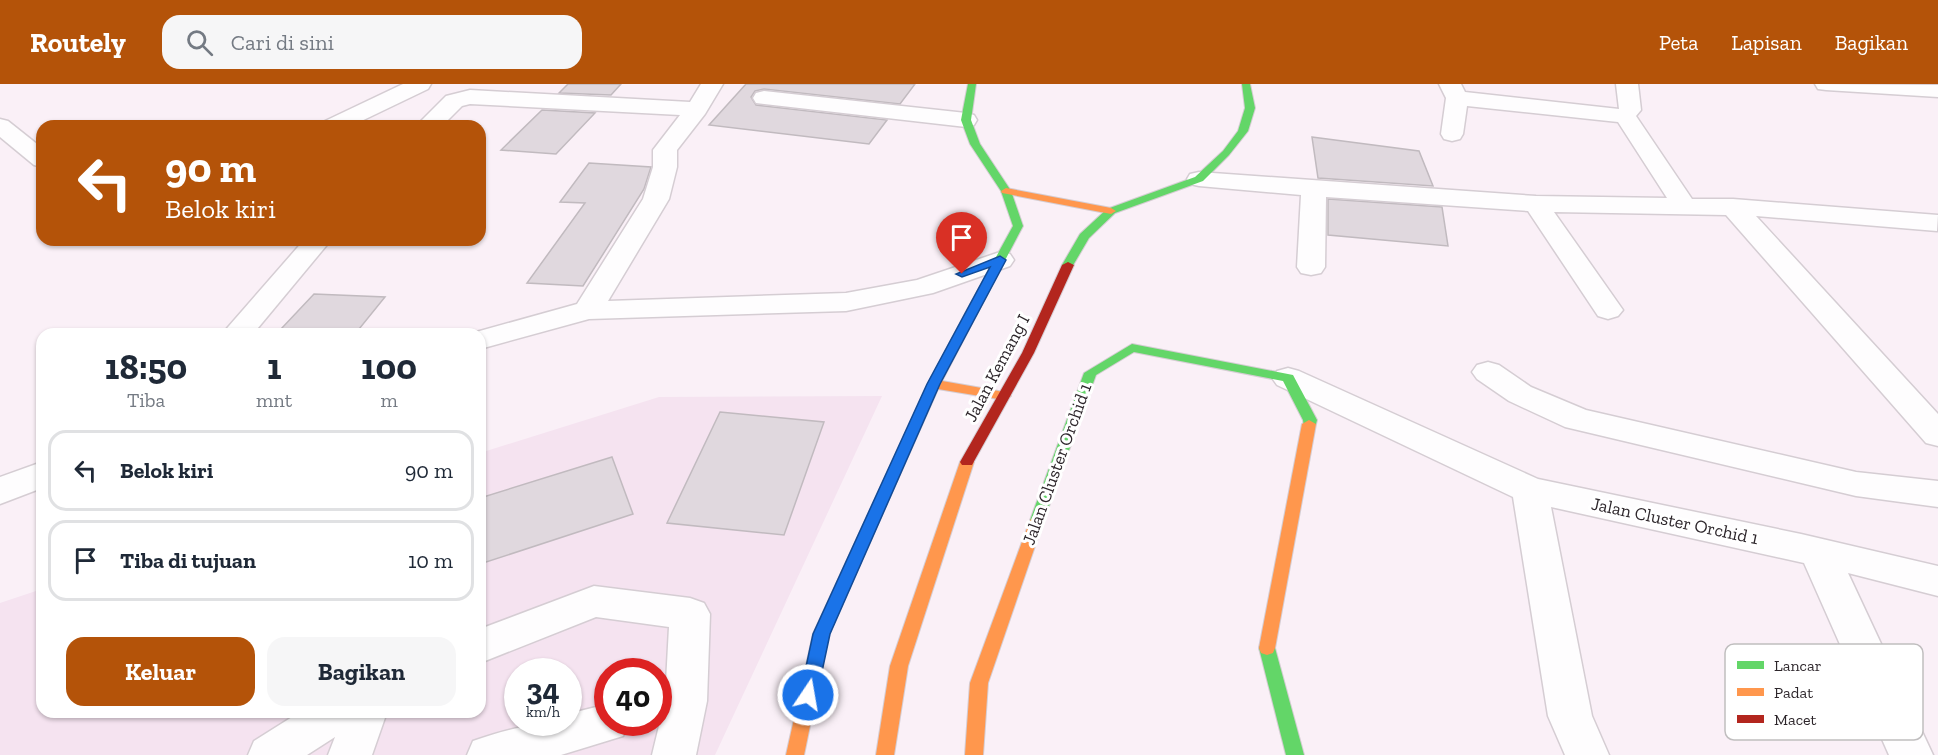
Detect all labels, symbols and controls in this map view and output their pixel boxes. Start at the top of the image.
search box [162,15,582,69]
text: Routely [30,26,126,59]
icon: search [183,26,216,59]
text: Cari di sini [231,29,334,56]
text: Peta [1659,30,1698,55]
text: Lapisan [1731,30,1802,55]
text: Bagikan [1835,30,1908,55]
text: 90 m [165,142,256,193]
icon: left [66,144,144,222]
text: Belok kiri [165,193,276,225]
pin [936,212,987,274]
icon: arrive [945,221,978,254]
street label: Jalan Kemang I [960,310,1035,425]
text: 18:50 [105,345,187,388]
text: 1 [267,345,281,388]
text: 100 [361,345,417,388]
street label: Jalan Cluster Orchid 1 [1018,380,1096,548]
text: Tiba [127,388,165,412]
text: mnt [256,388,292,412]
text: m [380,388,398,412]
icon: left [69,454,102,487]
text: Belok kiri [120,457,213,484]
text: 90 m [405,457,453,484]
street label: Jalan Cluster Orchid 1 [1589,493,1761,549]
icon: arrive [69,544,102,577]
text: Tiba di tujuan [120,547,256,574]
text: 10 m [408,547,453,574]
button: Keluar [66,637,255,706]
button: Bagikan [267,637,456,706]
legend [1725,644,1923,740]
text: Lancar [1774,656,1822,675]
speed limit sign: 40 [594,658,672,736]
position arrow [776,663,840,727]
text: 34 [526,672,560,708]
text: Padat [1774,683,1813,702]
text: km/h [526,703,560,721]
text: Macet [1774,710,1817,729]

